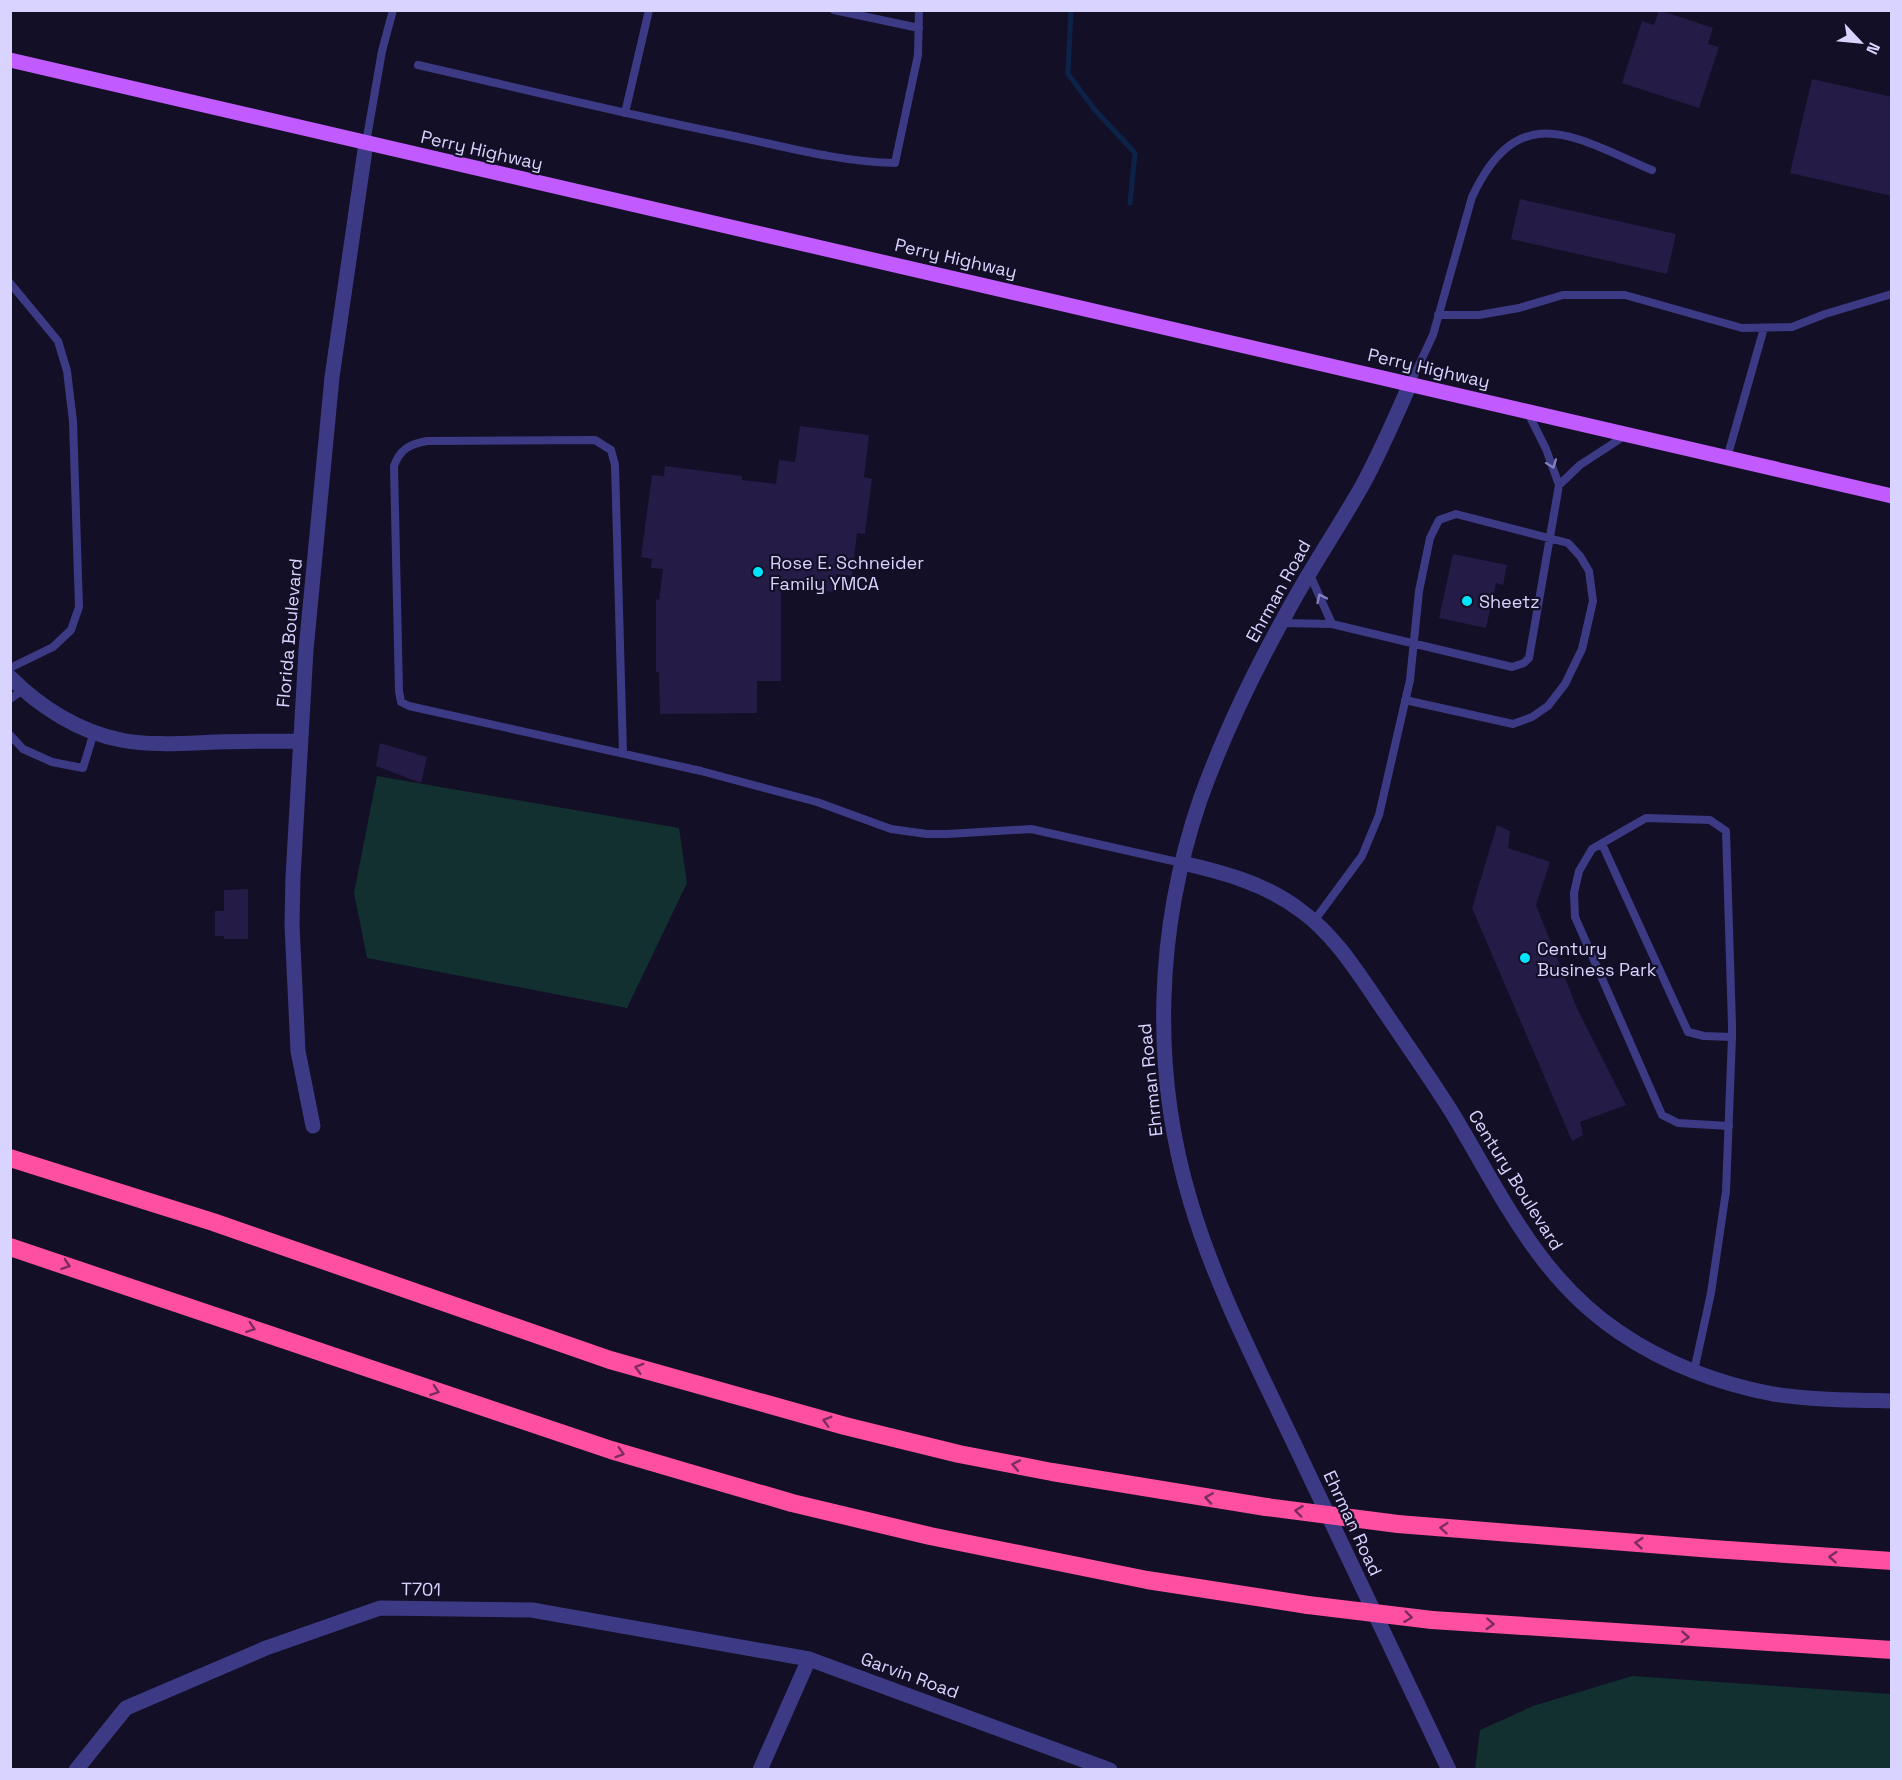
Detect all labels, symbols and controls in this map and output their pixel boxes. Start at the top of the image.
north arrow [1830,12,1890,72]
text: N [1861,39,1885,58]
street label: Perry Highway [419,125,545,175]
street label: Perry Highway [893,233,1019,283]
street label: Perry Highway [1366,343,1492,393]
one-way arrow [1544,459,1557,469]
street label: Ehrman Road [1240,536,1316,646]
place label: Rose E. Schneider Family YMCA [770,551,924,595]
street label: Florida Boulevard [271,557,307,709]
marker: Rose E. Schneider Family YMCA [751,565,765,579]
place label: Sheetz [1479,590,1540,613]
one-way arrow [1316,594,1328,605]
marker: Sheetz [1460,594,1474,608]
place label: Century Business Park [1537,937,1657,981]
marker: Century Business Park [1518,951,1532,965]
street label: Ehrman Road [1133,1022,1167,1138]
street label: Century Boulevard [1464,1106,1568,1254]
one-way arrow [60,1258,71,1271]
one-way arrow [245,1321,256,1334]
one-way arrow [634,1363,645,1375]
one-way arrow [430,1383,440,1396]
one-way arrow [822,1416,832,1428]
one-way arrow [614,1446,625,1458]
one-way arrow [1012,1459,1022,1472]
street label: Ehrman Road [1319,1467,1387,1579]
one-way arrow [1204,1492,1213,1504]
one-way arrow [1294,1506,1303,1518]
one-way arrow [1440,1522,1449,1535]
one-way arrow [1634,1537,1643,1550]
one-way arrow [1829,1551,1838,1564]
street label: T701 [401,1577,441,1601]
one-way arrow [1403,1610,1412,1623]
one-way arrow [1486,1617,1495,1630]
one-way arrow [1680,1630,1689,1643]
street label: Garvin Road [858,1647,962,1703]

